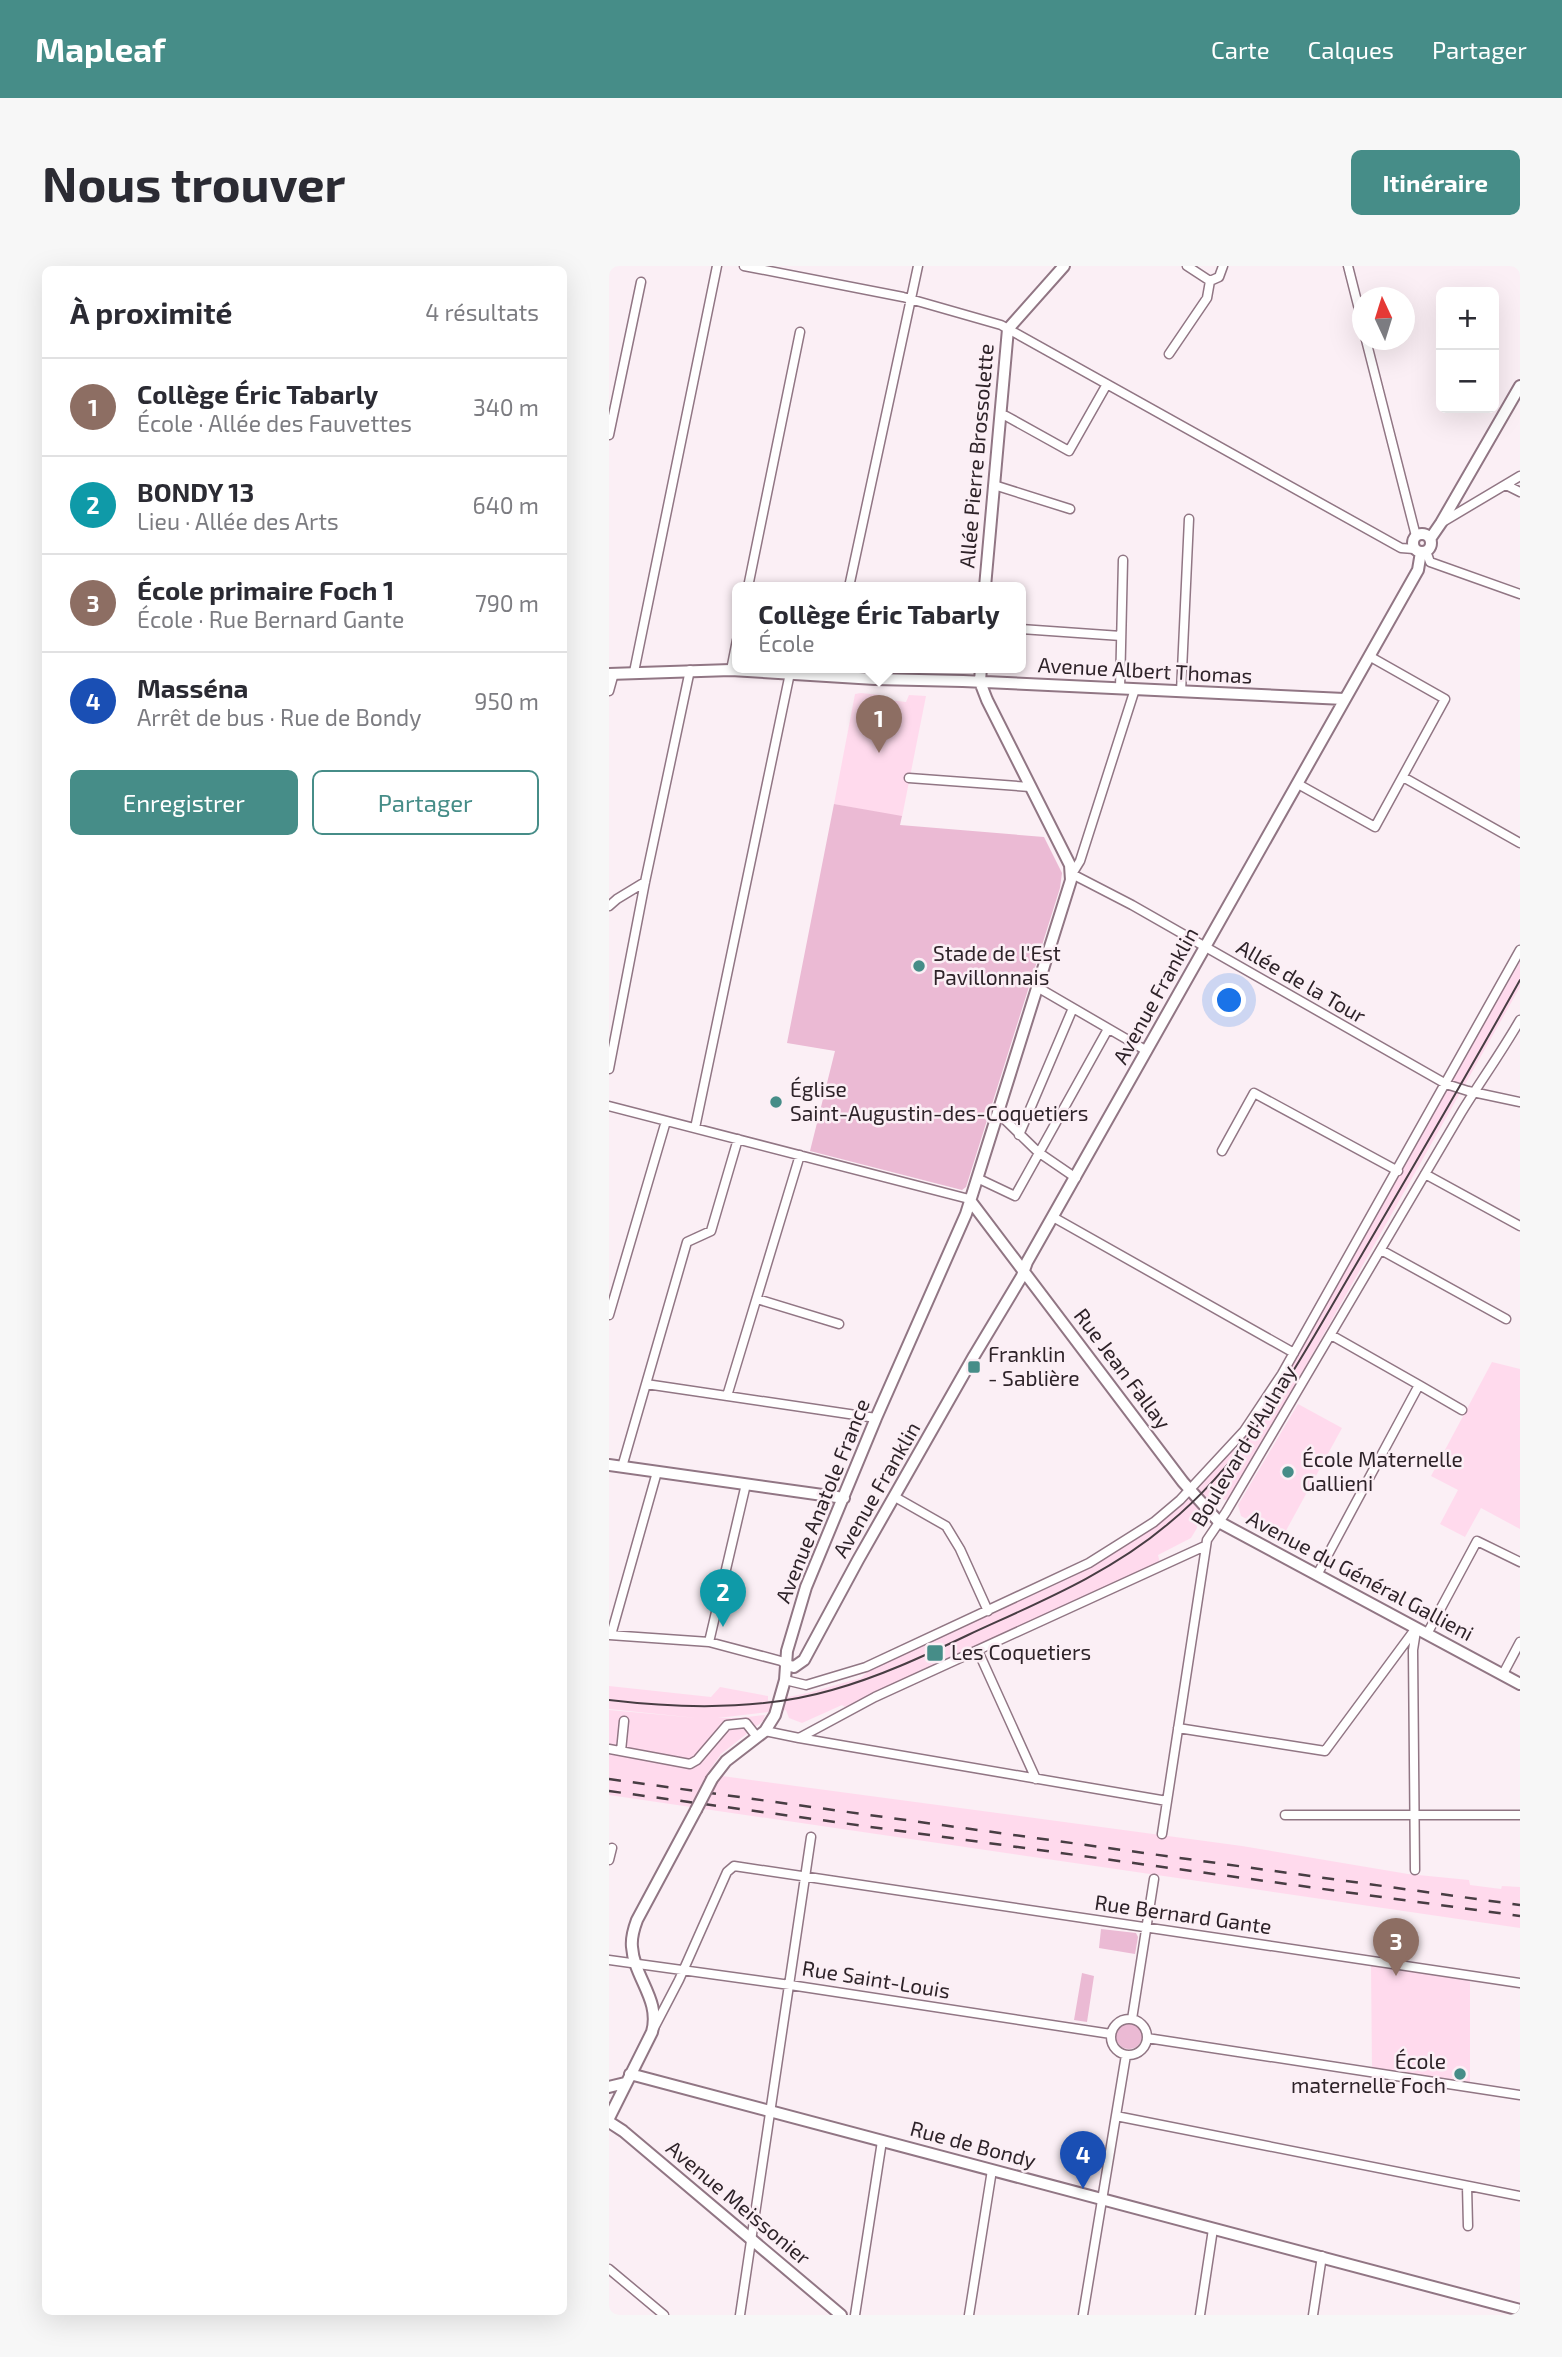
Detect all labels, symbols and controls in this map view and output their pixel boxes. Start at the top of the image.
text: Mapleaf [35,29,165,69]
text: Carte [1211,35,1270,64]
text: Calques [1308,35,1394,64]
text: Partager [1432,35,1527,64]
button: Itinéraire [1351,150,1520,215]
text: Nous trouver [42,153,346,212]
north arrow [1352,287,1415,350]
map controls [1436,287,1499,413]
button: + [1436,287,1499,350]
text: À proximité [70,294,232,330]
text: 4 résultats [425,298,539,326]
street label: Allée Pierre Brossolette [953,343,998,569]
button: − [1436,350,1499,413]
text: Collège Éric Tabarly [137,378,378,409]
text: 1 [88,393,98,421]
text: 340 m [473,393,539,421]
text: École · Allée des Fauvettes [137,409,412,437]
text: BONDY 13 [137,476,254,507]
text: 2 [86,491,100,519]
text: 640 m [473,491,539,519]
text: Lieu · Allée des Arts [137,507,339,535]
text: École primaire Foch 1 [137,574,394,605]
popup [732,582,1026,673]
text: 3 [86,589,100,617]
text: 790 m [475,589,539,617]
text: Collège Éric Tabarly [758,598,1000,629]
text: École · Rue Bernard Gante [137,605,404,633]
text: École [758,629,815,657]
street label: Avenue Albert Thomas [1037,651,1253,688]
text: Masséna [137,672,248,703]
text: 4 [86,687,100,715]
text: 950 m [474,687,539,715]
pin: 1 [856,695,902,753]
text: Arrêt de bus · Rue de Bondy [137,703,421,731]
button: Enregistrer [70,770,298,835]
button: Partager [312,770,539,835]
street label: Avenue Franklin [1107,923,1203,1068]
street label: Allée de la Tour [1233,934,1371,1028]
place label: Stade de l'Est Pavillonnais [933,940,1061,989]
marker: Stade de l'Est Pavillonnais [911,958,927,974]
your location [1212,983,1246,1017]
place label: Église Saint-Augustin-des-Coquetiers [790,1076,1088,1125]
marker: Église Saint-Augustin-des-Coquetiers [768,1094,784,1110]
street label: Rue Jean Fallay [1070,1303,1177,1433]
place label: Franklin - Sablière [988,1341,1080,1390]
marker: Franklin - Sablière [966,1359,982,1375]
street label: Boulevard d'Aulnay [1185,1360,1301,1530]
street label: Avenue Anatole France [769,1395,874,1606]
street label: Avenue Franklin [827,1417,925,1562]
place label: École Maternelle Gallieni [1302,1446,1463,1495]
marker: École Maternelle Gallieni [1280,1464,1296,1480]
street label: Avenue du Général Gallieni [1243,1504,1478,1645]
pin: 2 [700,1569,746,1627]
place label: Les Coquetiers [951,1639,1091,1664]
marker: Les Coquetiers [925,1643,945,1663]
street label: Rue Bernard Gante [1093,1889,1273,1938]
pin: 3 [1373,1918,1419,1976]
street label: Rue Saint-Louis [800,1954,952,2003]
place label: École maternelle Foch [1291,2048,1446,2097]
marker: École maternelle Foch [1452,2066,1468,2082]
street label: Rue de Bondy [908,2115,1039,2172]
pin: 4 [1060,2131,1106,2189]
street label: Avenue Meissonier [662,2134,817,2270]

